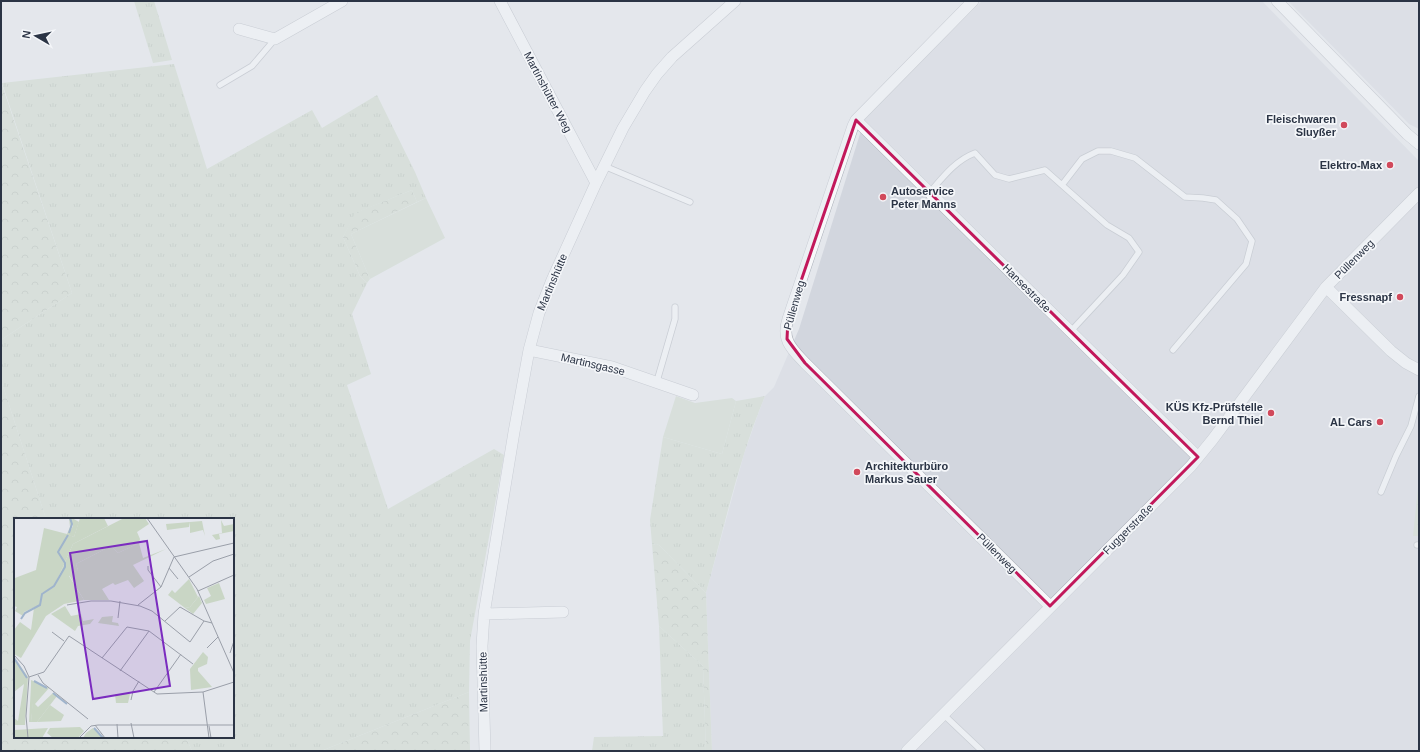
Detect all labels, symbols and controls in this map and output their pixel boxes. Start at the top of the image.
north arrow [16,16,56,56]
text: N [20,30,33,39]
street label: Martinshütter Weg [522,50,574,134]
place label: Fleischwaren Sluyßer [1266,113,1337,138]
marker: Fleischwaren Sluyßer [1339,120,1349,130]
place label: Elektro-Max [1320,159,1383,171]
marker: Elektro-Max [1385,160,1395,170]
place label: Autoservice Peter Manns [891,185,956,210]
marker: Autoservice Peter Manns [878,192,888,202]
street label: Püllenweg [1332,237,1376,281]
street label: Martinshütte [535,252,569,312]
street label: Hansestraße [1000,261,1054,315]
street label: Püllenweg [781,279,807,331]
place label: Fressnapf [1339,291,1392,303]
marker: Fressnapf [1395,292,1405,302]
street label: Martinsgasse [560,351,626,377]
place label: KÜS Kfz-Prüfstelle Bernd Thiel [1166,401,1263,426]
marker: KÜS Kfz-Prüfstelle Bernd Thiel [1266,408,1276,418]
place label: AL Cars [1330,416,1372,428]
marker: AL Cars [1375,417,1385,427]
place label: Architekturbüro Markus Sauer [865,460,948,485]
marker: Architekturbüro Markus Sauer [852,467,862,477]
street label: Fuggerstraße [1100,501,1156,557]
inset map [14,518,234,738]
street label: Püllenweg [975,531,1019,575]
street label: Martinshütte [476,652,490,712]

